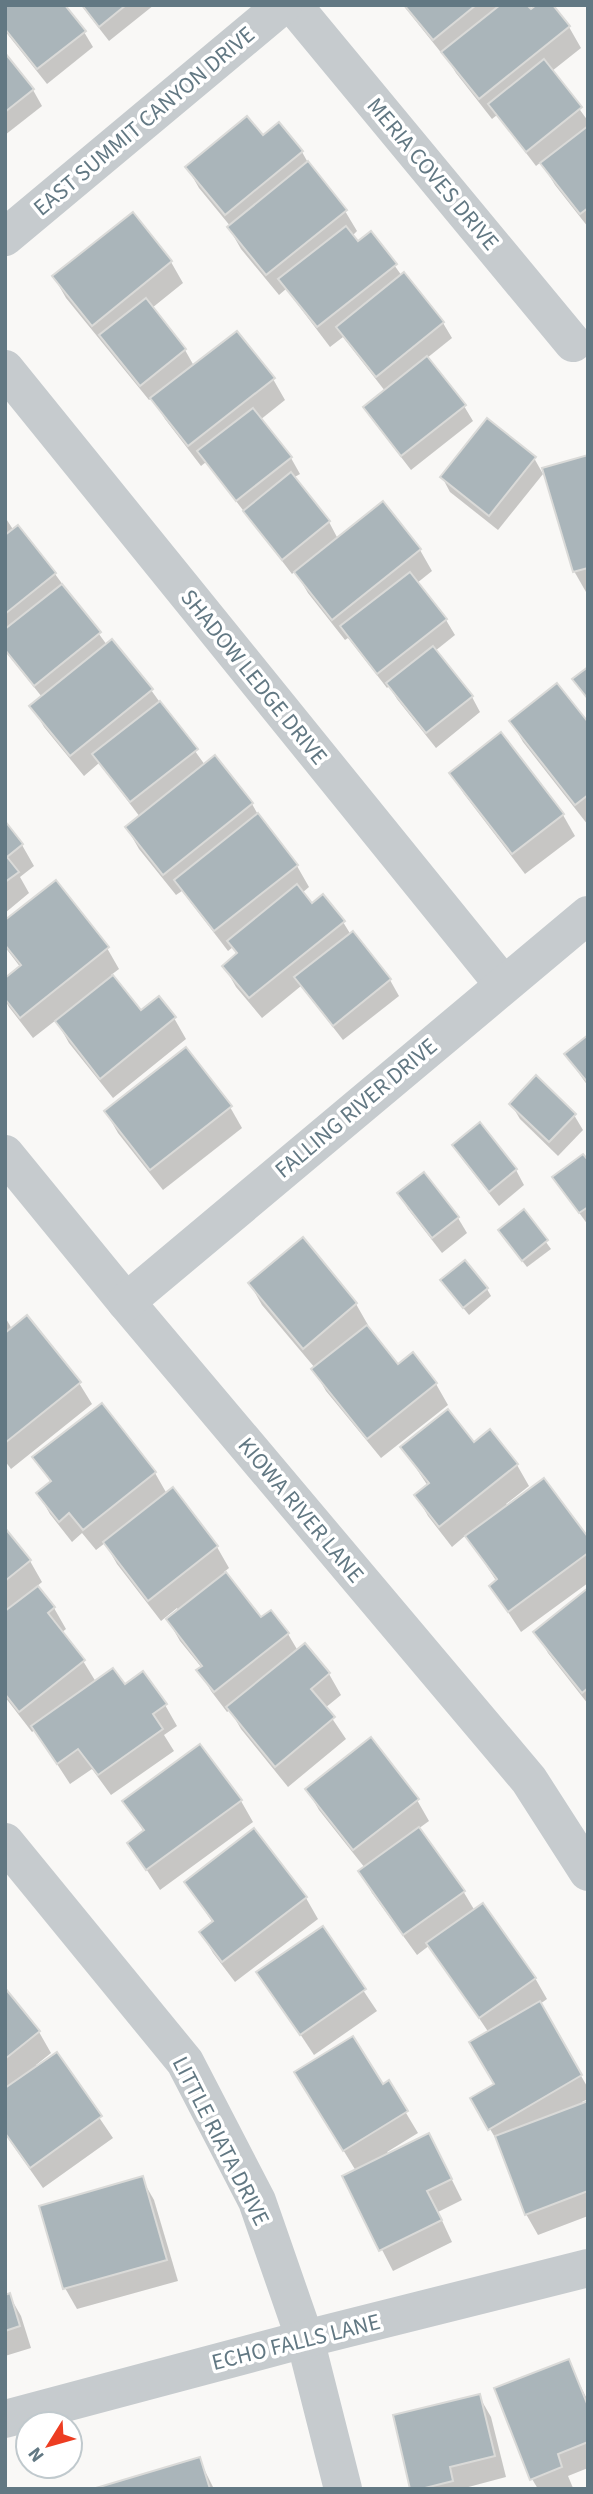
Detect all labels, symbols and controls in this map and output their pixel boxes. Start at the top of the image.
street label: EAST SUMMIT CANYON DRIVE [26,18,262,224]
street label: MERIA COVES DRIVE [359,90,507,258]
street label: SHADOW LEDGE DRIVE [173,582,335,772]
street label: FALLING RIVER DRIVE [268,1030,444,1186]
street label: KIOWA RIVER LANE [230,1430,372,1590]
street label: LITTLE RIATA DRIVE [164,2051,278,2231]
street label: ECHO FALLS LANE [208,2305,384,2379]
north arrow [14,2410,84,2480]
text: N [22,2441,51,2468]

